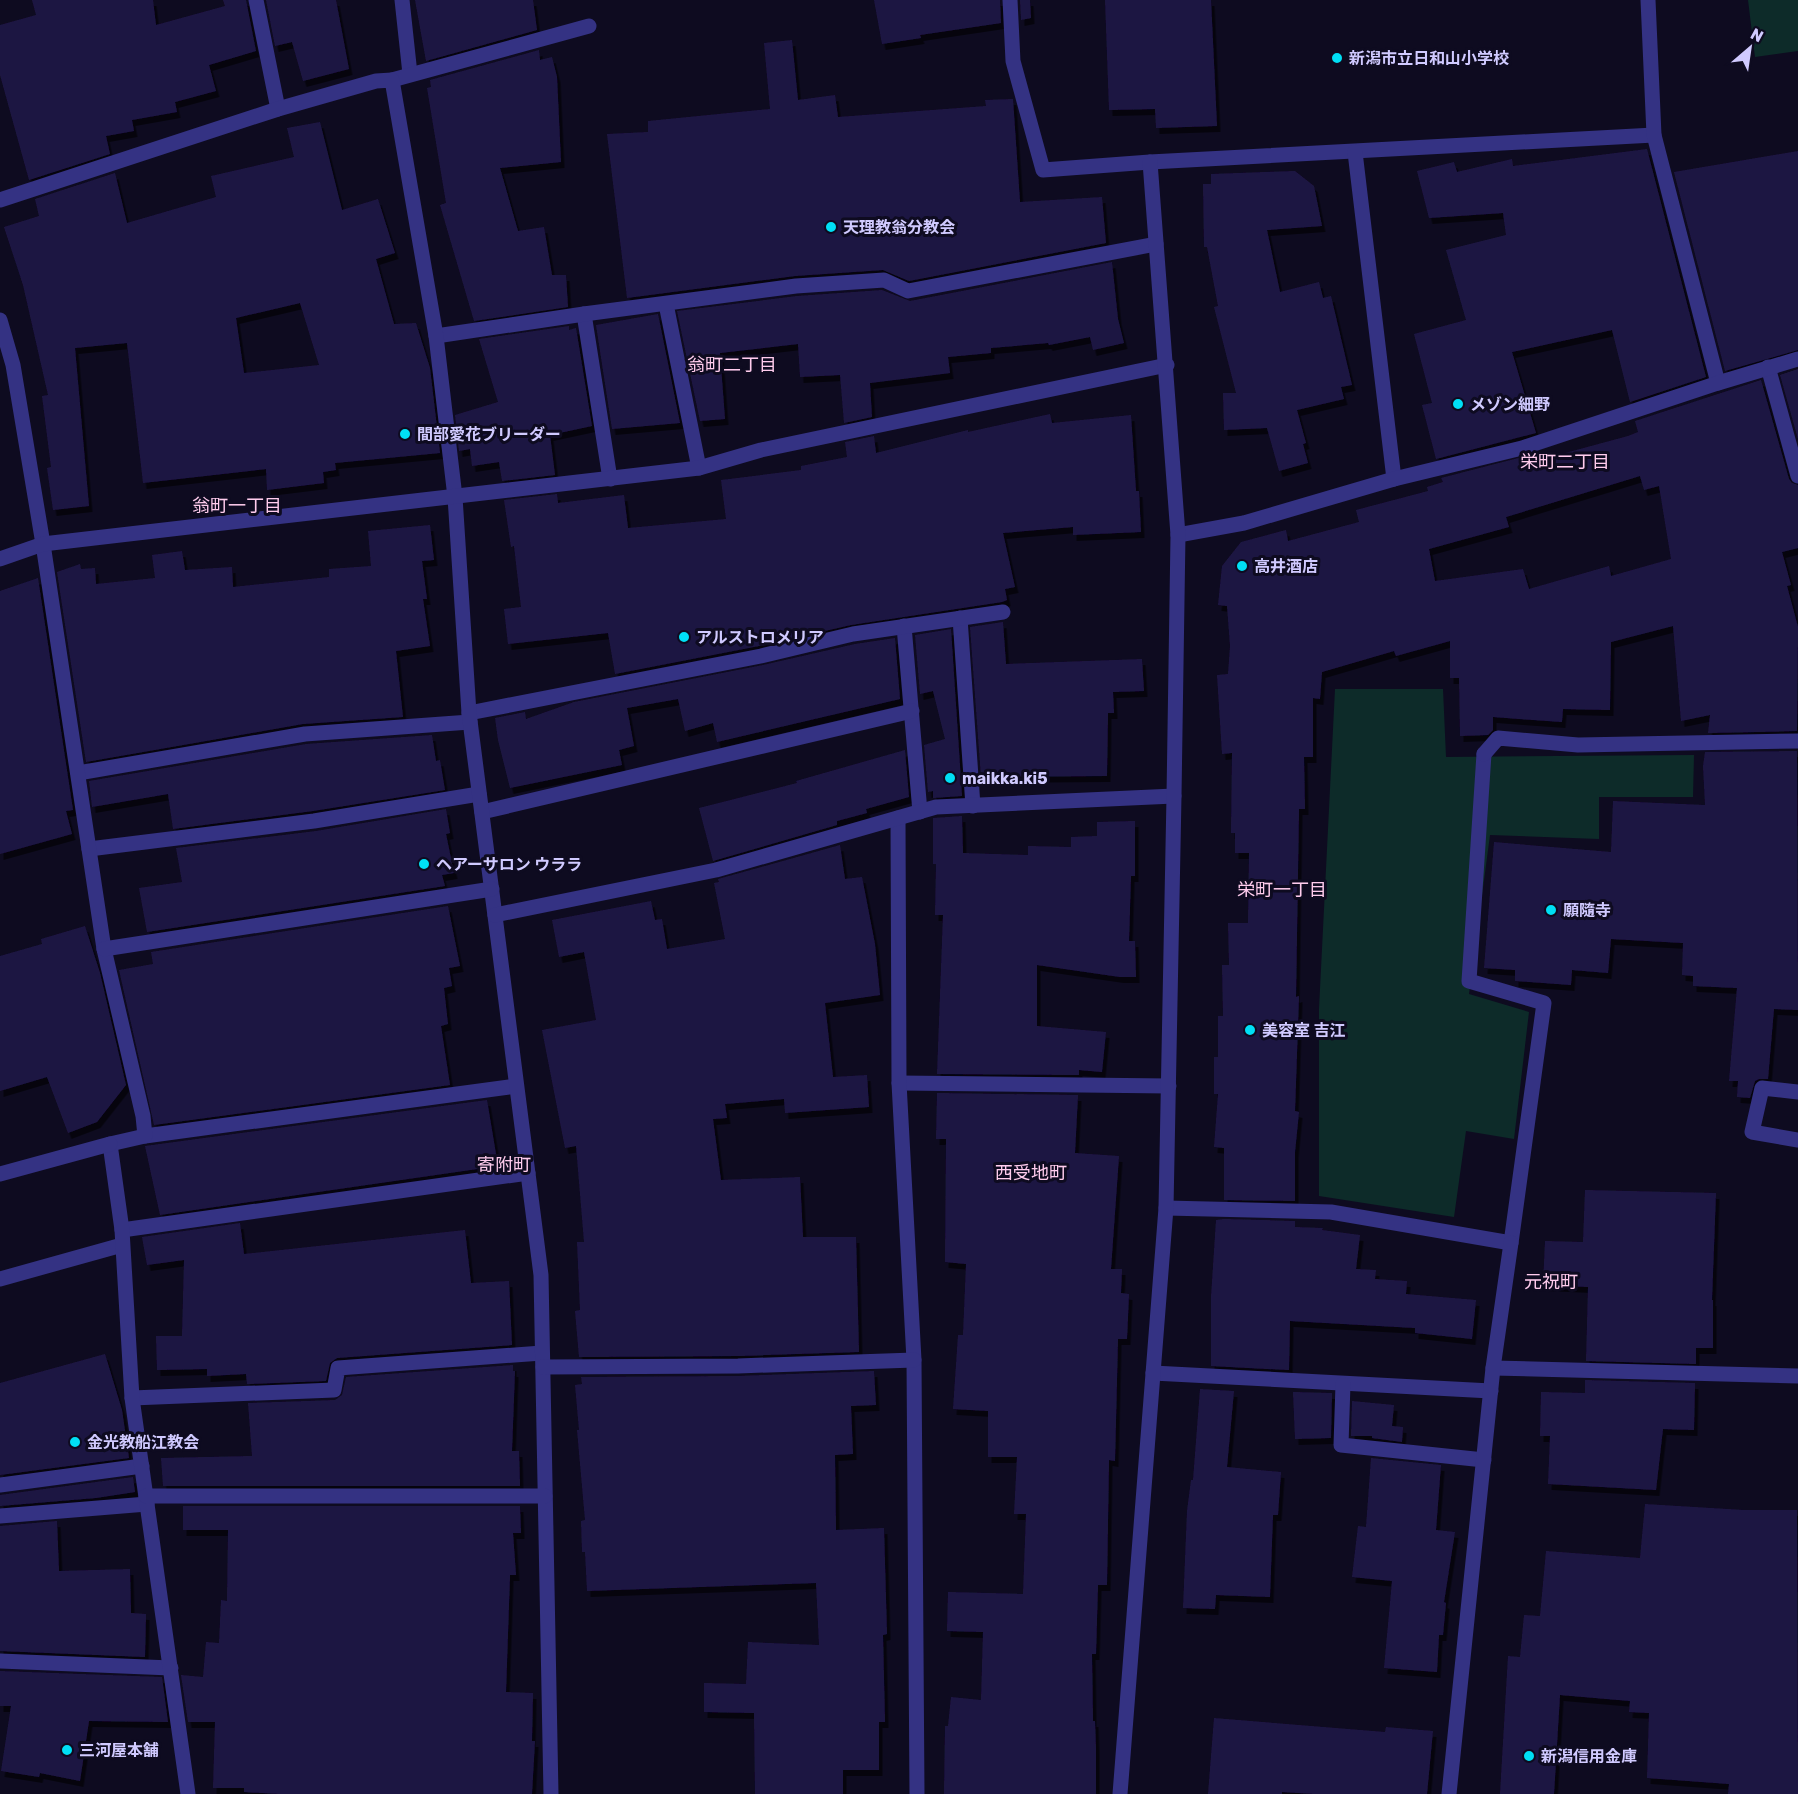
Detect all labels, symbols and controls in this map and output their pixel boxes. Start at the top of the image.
north arrow [1720,18,1780,78]
text: N [1747,24,1767,46]
place label: 新潟市立日和山小学校 [1349,49,1509,68]
marker: 新潟市立日和山小学校 [1330,51,1344,65]
place label: 天理教翁分教会 [843,218,955,237]
marker: 天理教翁分教会 [824,220,838,234]
district label: 翁町二丁目 [687,354,777,376]
place label: メゾン細野 [1470,395,1550,414]
marker: メゾン細野 [1451,397,1465,411]
place label: 間部愛花ブリーダー [417,425,561,444]
marker: 間部愛花ブリーダー [398,427,412,441]
district label: 栄町二丁目 [1520,451,1610,473]
district label: 翁町一丁目 [192,495,282,517]
place label: 高井酒店 [1254,557,1318,576]
marker: 高井酒店 [1235,559,1249,573]
place label: アルストロメリア [696,628,824,647]
marker: アルストロメリア [677,630,691,644]
place label: maikka.ki5 [962,769,1047,788]
marker: maikka.ki5 [943,771,957,785]
place label: ヘアーサロン ウララ [436,855,582,874]
marker: ヘアーサロン ウララ [417,857,431,871]
district label: 栄町一丁目 [1237,879,1327,901]
place label: 願隨寺 [1563,901,1611,920]
marker: 願隨寺 [1544,903,1558,917]
place label: 美容室 吉江 [1262,1021,1345,1040]
marker: 美容室 吉江 [1243,1023,1257,1037]
district label: 寄附町 [477,1154,531,1176]
district label: 西受地町 [995,1162,1067,1184]
district label: 元祝町 [1524,1271,1578,1293]
place label: 金光教船江教会 [87,1433,199,1452]
marker: 金光教船江教会 [68,1435,82,1449]
place label: 三河屋本舗 [79,1741,159,1760]
marker: 三河屋本舗 [60,1743,74,1757]
place label: 新潟信用金庫 [1541,1747,1637,1766]
marker: 新潟信用金庫 [1522,1749,1536,1763]

